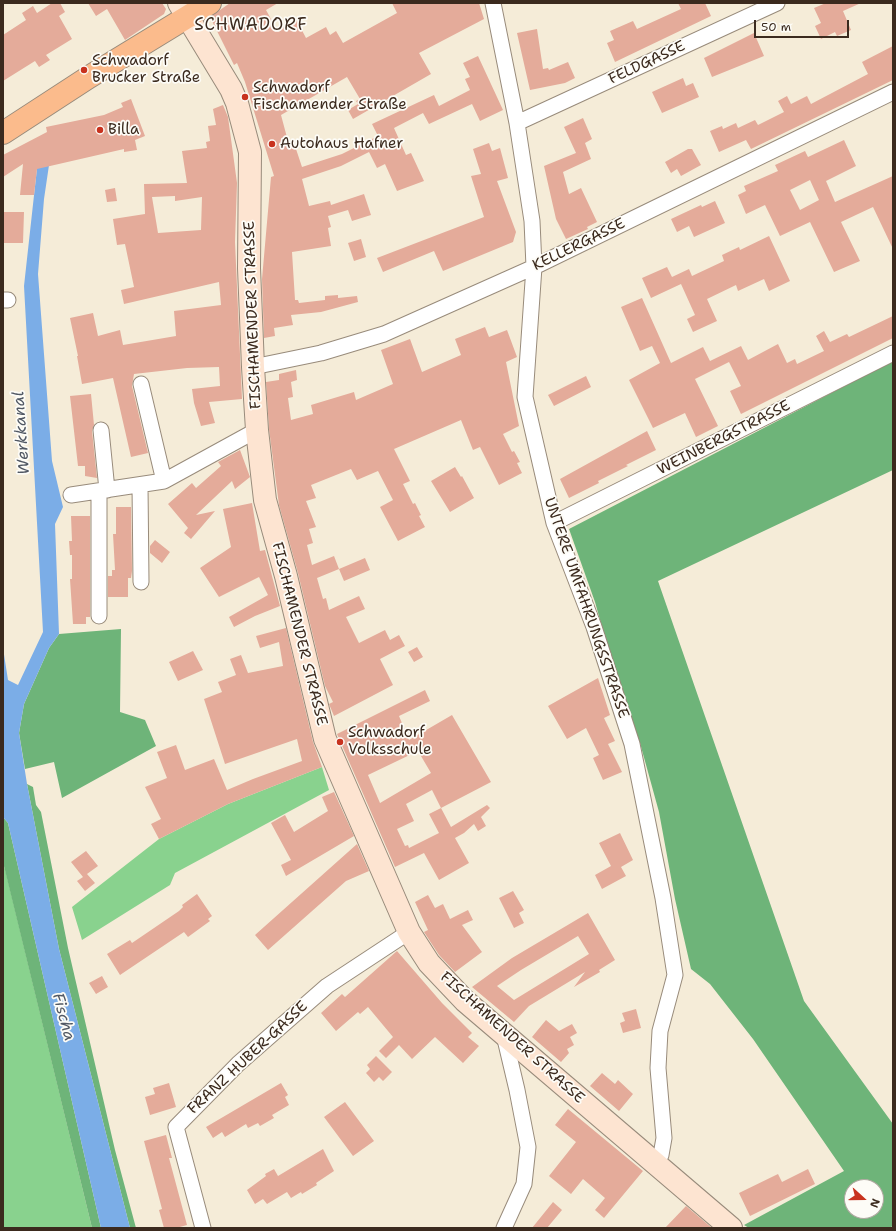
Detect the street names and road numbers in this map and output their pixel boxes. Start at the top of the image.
street label: FELDGASSE [606,37,688,89]
street label: KELLERGASSE [530,215,628,275]
street label: FISCHAMENDER STRASSE [241,221,265,409]
street label: WEINBERGSTRASSE [655,397,793,479]
street label: UNTERE UMFAHRUNGSSTRASSE [540,495,632,721]
street label: FISCHAMENDER STRASSE [267,540,331,728]
street label: FISCHAMENDER STRASSE [436,968,588,1108]
street label: FRANZ HUBER-GASSE [184,998,312,1118]

